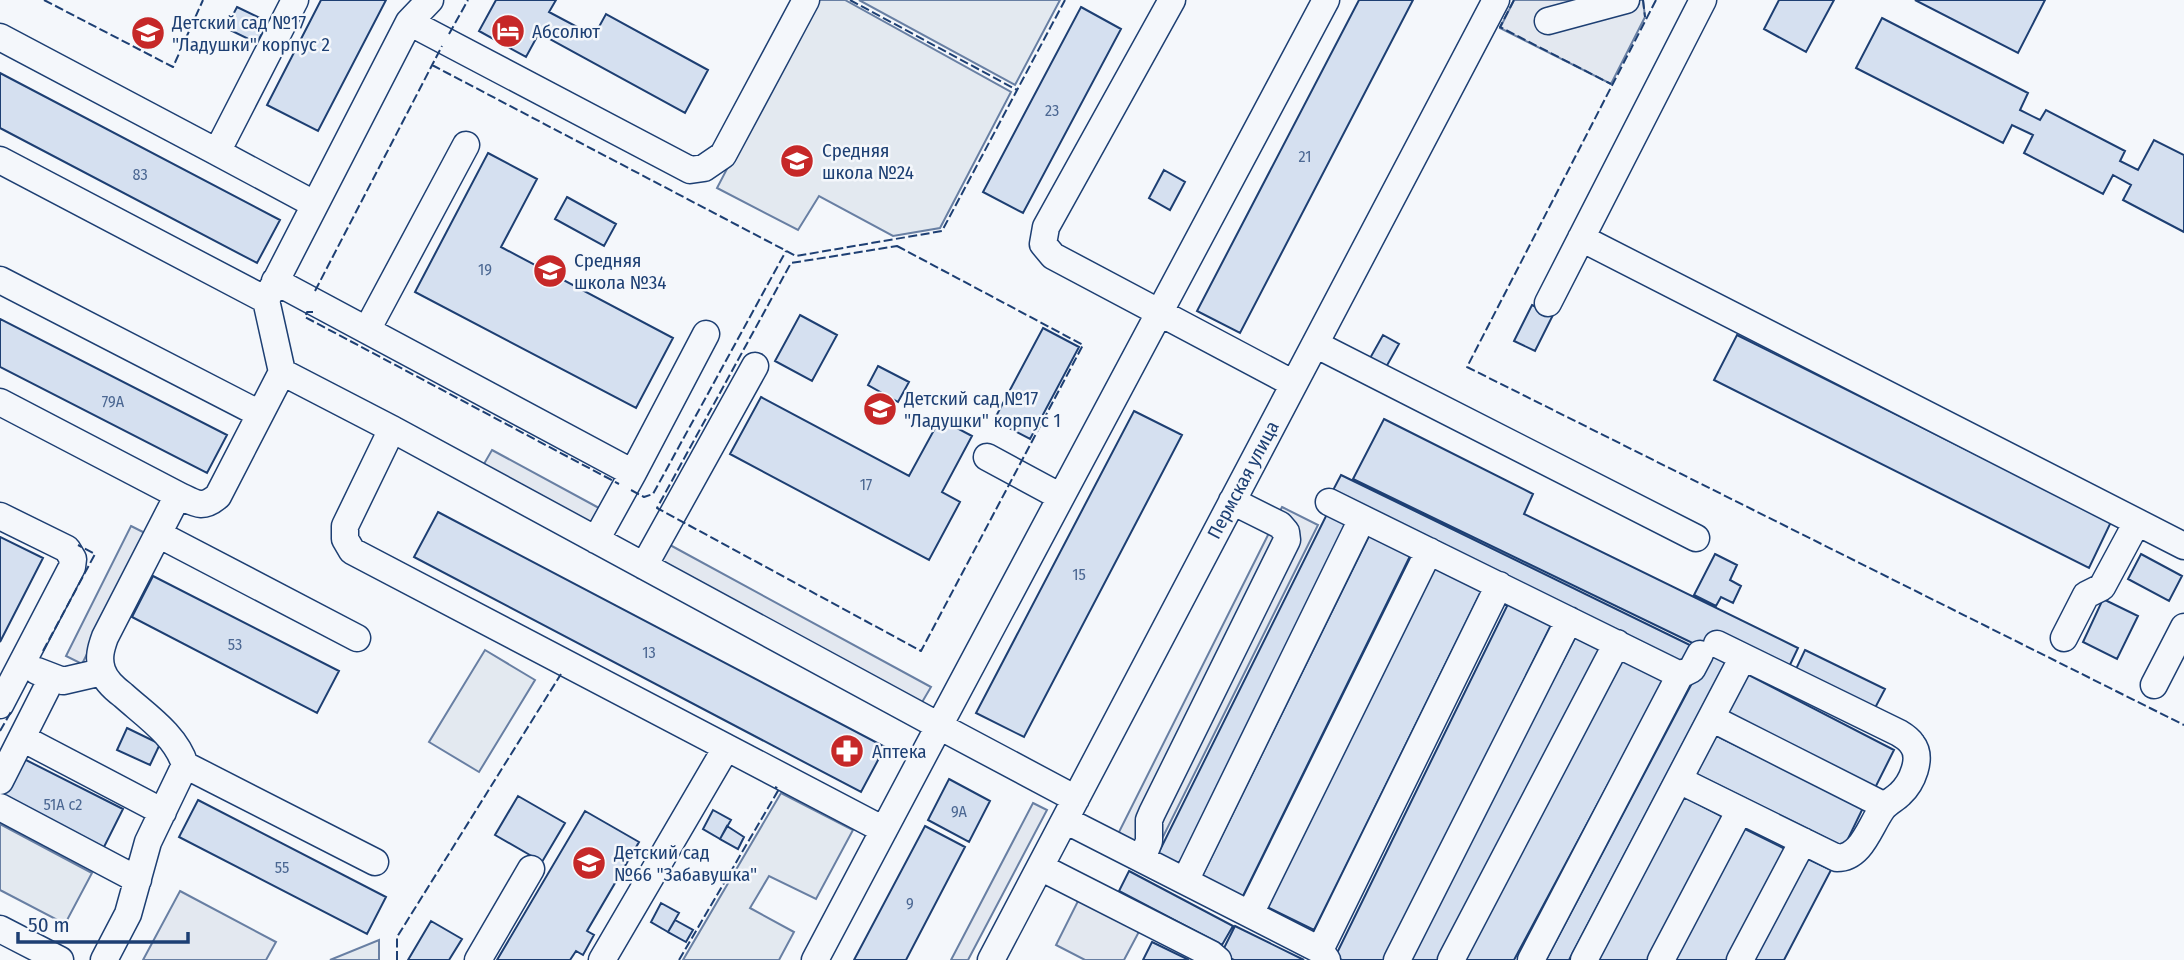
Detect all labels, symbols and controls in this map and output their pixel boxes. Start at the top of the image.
place label: Детский сад №17 "Ладушки" корпус 2 [171,11,330,56]
hotel icon: Абсолют [489,12,527,50]
school or university icon: Детский сад №17 "Ладушки" корпус 2 [129,14,167,52]
place label: Абсолют [532,20,600,43]
house number: 23 [1045,101,1059,120]
place label: Средняя школа №24 [822,139,914,184]
school or university icon: Средняя школа №24 [778,142,816,180]
house number: 21 [1299,147,1311,166]
house number: 83 [132,165,148,184]
place label: Средняя школа №34 [574,249,666,294]
school or university icon: Средняя школа №34 [531,252,569,290]
house number: 19 [478,260,492,279]
place label: Детский сад №17 "Ладушки" корпус 1 [903,387,1061,432]
school or university icon: Детский сад №17 "Ладушки" корпус 1 [861,390,899,428]
house number: 79А [102,392,125,411]
street label: Пермская улица [1202,417,1284,543]
house number: 17 [860,475,873,494]
house number: 15 [1072,565,1086,584]
house number: 53 [228,635,242,654]
house number: 13 [642,643,656,662]
pharmacy icon: Аптека [828,732,866,770]
place label: Аптека [872,740,927,763]
house number: 51А с2 [44,795,82,814]
house number: 9А [951,802,968,821]
place label: Детский сад №66 "Забавушка" [613,841,757,886]
school or university icon: Детский сад №66 "Забавушка" [570,844,608,882]
house number: 55 [275,858,289,877]
house number: 9 [906,894,914,913]
scale bar [18,900,187,944]
text: 50 m [28,912,70,938]

